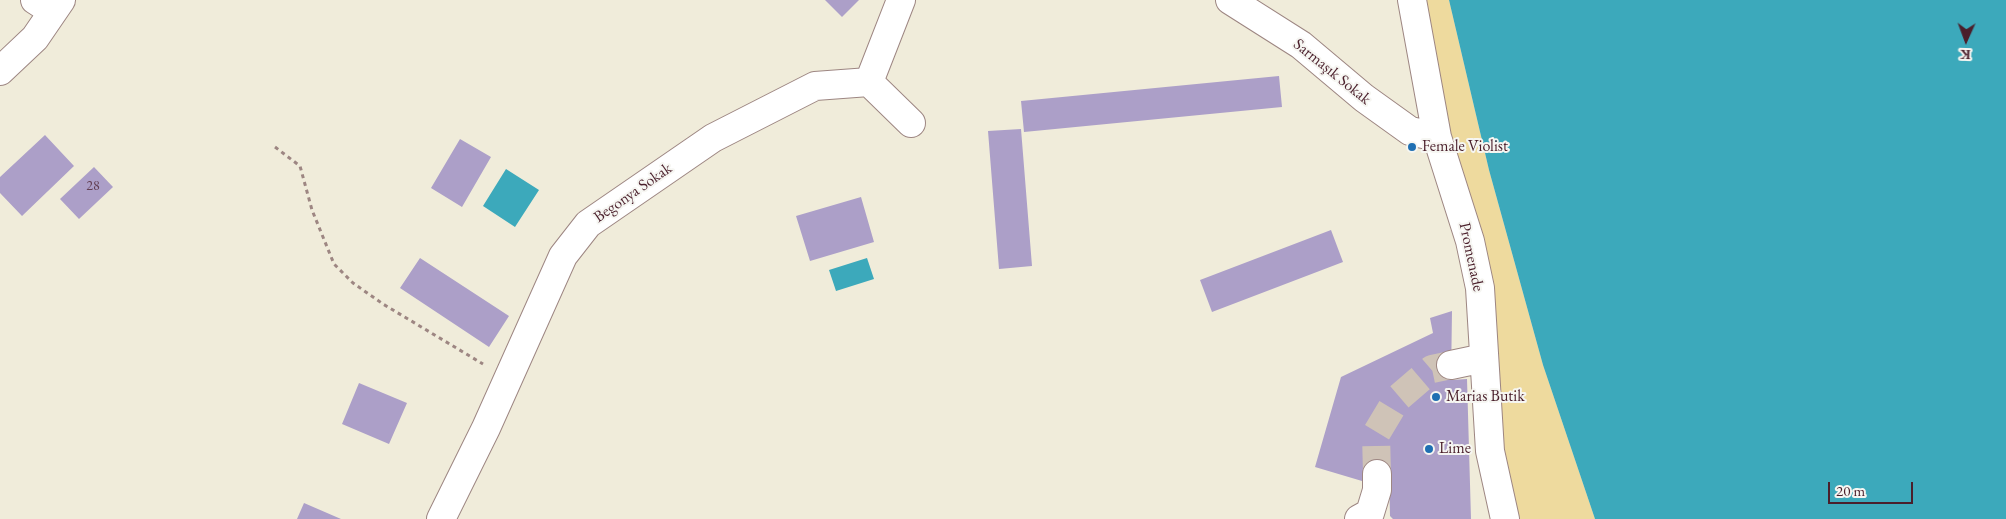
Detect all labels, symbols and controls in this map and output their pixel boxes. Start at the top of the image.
north arrow [1941,15,1991,65]
street label: Sarmaşık Sokak [1289,35,1375,109]
text: K [1960,46,1971,64]
place label: Female Violist [1422,137,1508,157]
marker: Female Violist [1406,141,1418,153]
street label: Begonya Sokak [590,159,676,227]
house number: 28 [86,178,100,194]
street label: Promenade [1454,221,1488,293]
place label: Marias Butik [1446,387,1525,407]
marker: Marias Butik [1430,391,1442,403]
place label: Lime [1439,439,1471,459]
marker: Lime [1423,443,1435,455]
scale bar [1831,472,1916,504]
text: 20 m [1836,481,1865,500]

